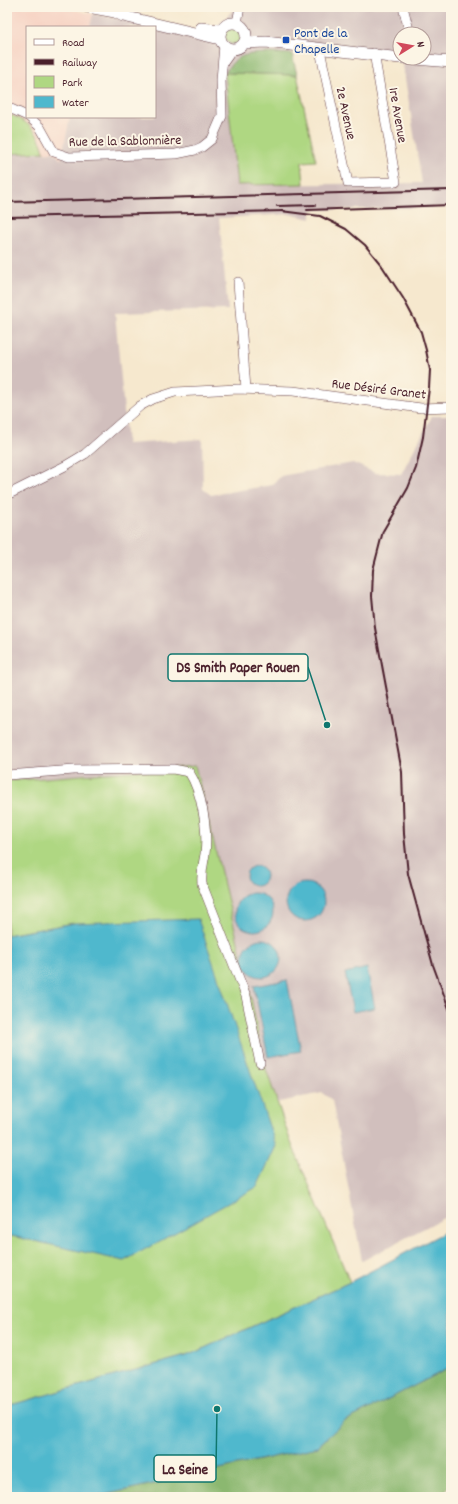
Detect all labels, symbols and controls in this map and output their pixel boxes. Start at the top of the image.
place label: Pont de la Chapelle [294,24,348,60]
legend [26,26,156,118]
north arrow [392,26,432,66]
text: Road [62,35,84,52]
marker: Pont de la Chapelle [281,35,291,45]
text: N [411,40,428,49]
text: Railway [62,55,98,72]
text: Park [62,75,83,92]
street label: 2e Avenue [330,85,360,142]
street label: 1re Avenue [382,86,412,145]
text: Water [62,95,89,112]
street label: Rue de la Sablonnière [69,131,181,153]
street label: Rue Désiré Granet [330,374,427,406]
callout: DS Smith Paper Rouen [168,654,308,681]
text: DS Smith Paper Rouen [176,658,300,680]
callout: La Seine [154,1455,216,1482]
text: La Seine [162,1460,208,1482]

